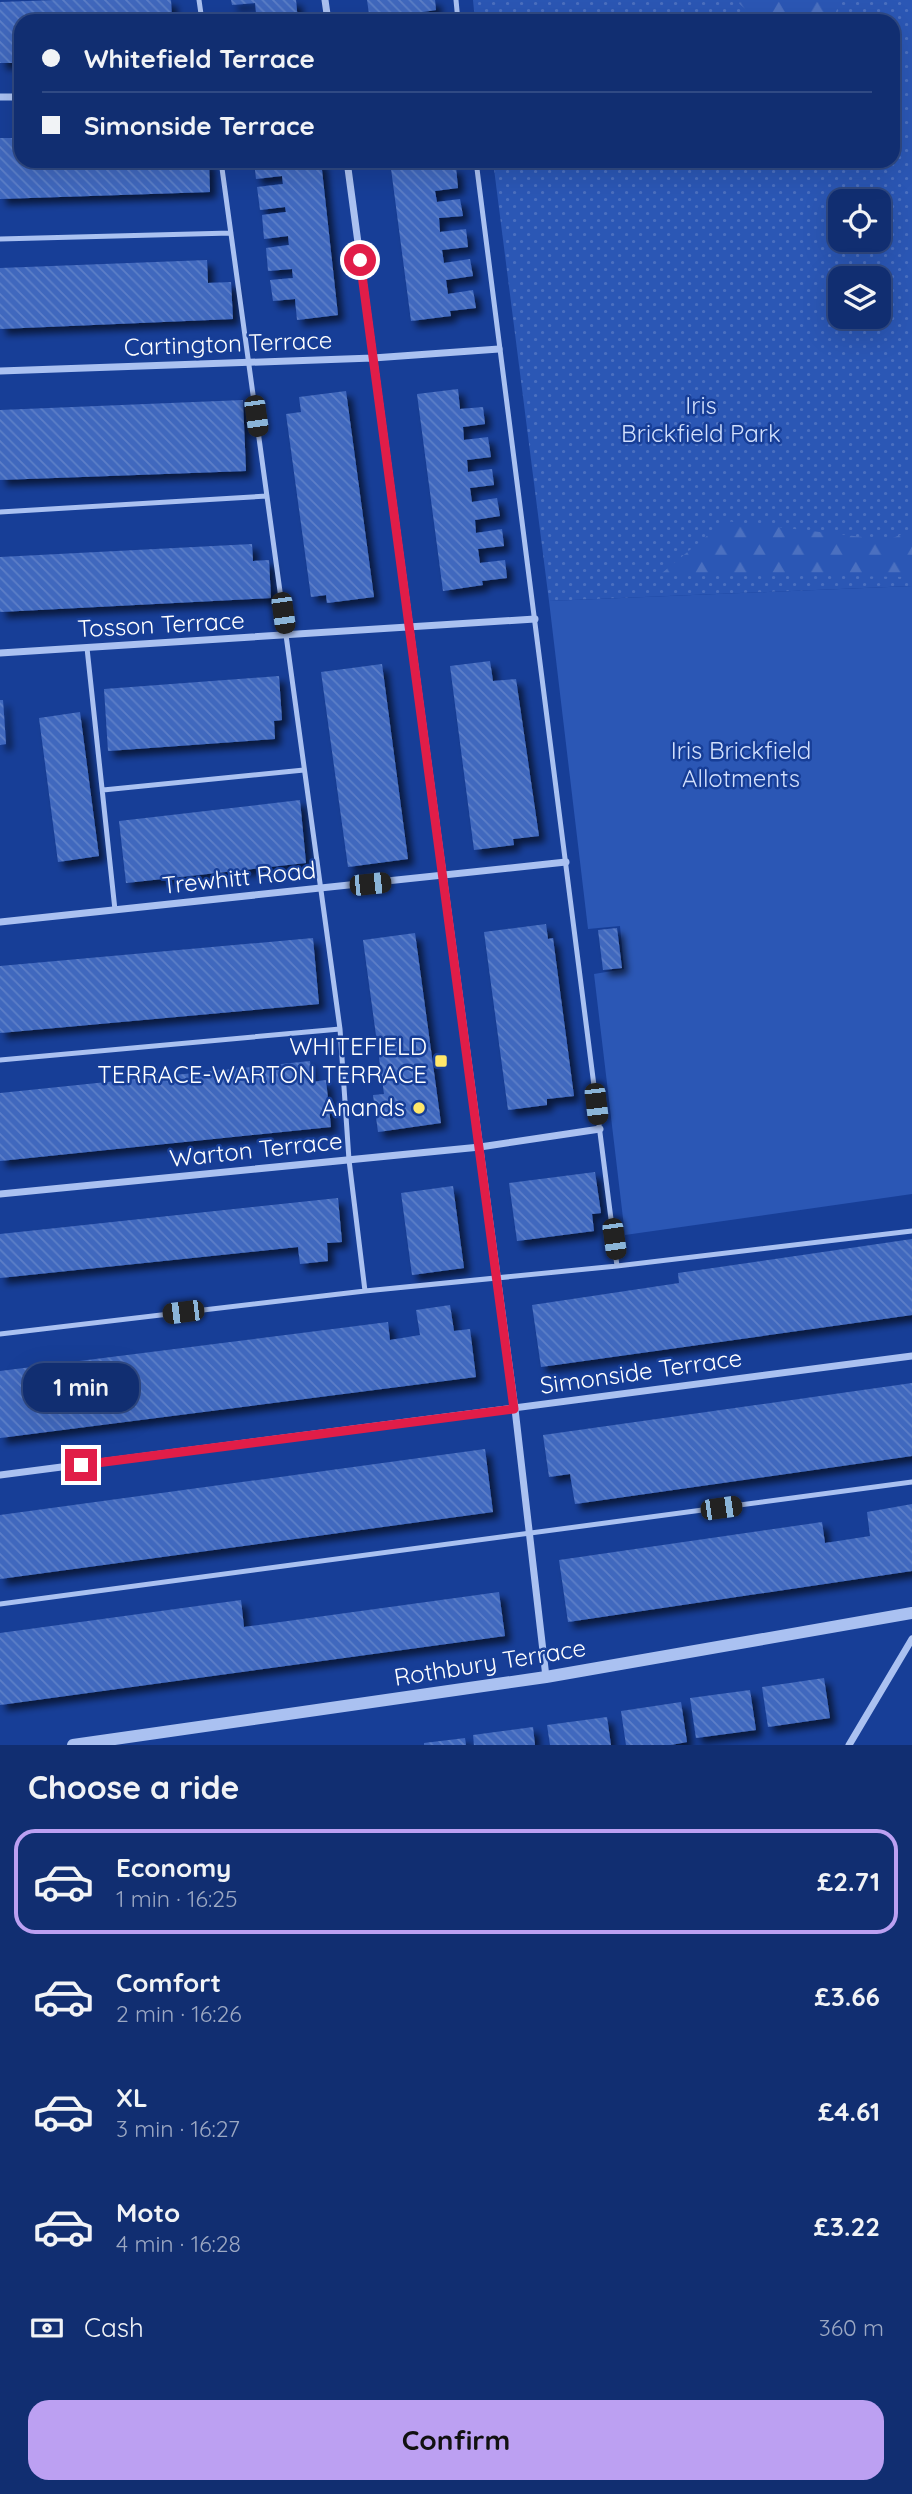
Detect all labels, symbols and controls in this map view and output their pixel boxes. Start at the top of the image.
text: Whitefield Terrace [84,42,315,75]
text: Simonside Terrace [84,109,315,142]
map controls [828,189,891,329]
button: locate [828,189,891,252]
route start [344,244,376,276]
button: layers [828,266,891,329]
street label: Cartington Terrace [123,324,333,362]
park label: Iris Brickfield Park [621,390,781,448]
car [243,394,270,438]
car [270,591,297,635]
street label: Tosson Terrace [77,605,245,643]
park label: Iris Brickfield Allotments [671,735,811,793]
street label: Trewhitt Road [160,854,317,900]
car [349,871,392,897]
place label: WHITEFIELD TERRACE-WARTON TERRACE [97,1031,427,1089]
marker: WHITEFIELD TERRACE-WARTON TERRACE [433,1053,449,1069]
car [584,1082,609,1126]
place label: Anands [321,1092,405,1122]
marker: Anands [411,1100,427,1116]
street label: Warton Terrace [168,1125,344,1173]
car [601,1217,628,1261]
car [161,1299,206,1325]
street label: Simonside Terrace [538,1342,744,1400]
callout: 1 min [23,1364,139,1412]
text: 1 min [53,1373,109,1402]
route end [65,1449,97,1481]
car [699,1495,744,1521]
street label: Rothbury Terrace [392,1632,588,1692]
text: Choose a ride [28,1767,240,1807]
icon: car [32,1850,95,1913]
text: Economy [116,1851,231,1884]
text: £2.71 [817,1865,880,1898]
text: 1 min · 16:25 [116,1884,238,1913]
icon: car [32,1965,95,2028]
text: Comfort [116,1966,221,1999]
text: £3.66 [815,1980,880,2013]
text: 2 min · 16:26 [116,1999,242,2028]
icon: car [32,2080,95,2143]
text: XL [116,2081,148,2114]
text: £4.61 [818,2095,880,2128]
text: 3 min · 16:27 [116,2114,240,2143]
icon: car [32,2195,95,2258]
text: Moto [116,2196,180,2229]
text: £3.22 [814,2210,880,2243]
text: 4 min · 16:28 [116,2229,241,2258]
icon: cash [28,2309,66,2347]
text: Cash [84,2311,144,2344]
text: 360 m [819,2313,884,2342]
button: Confirm [28,2400,884,2480]

